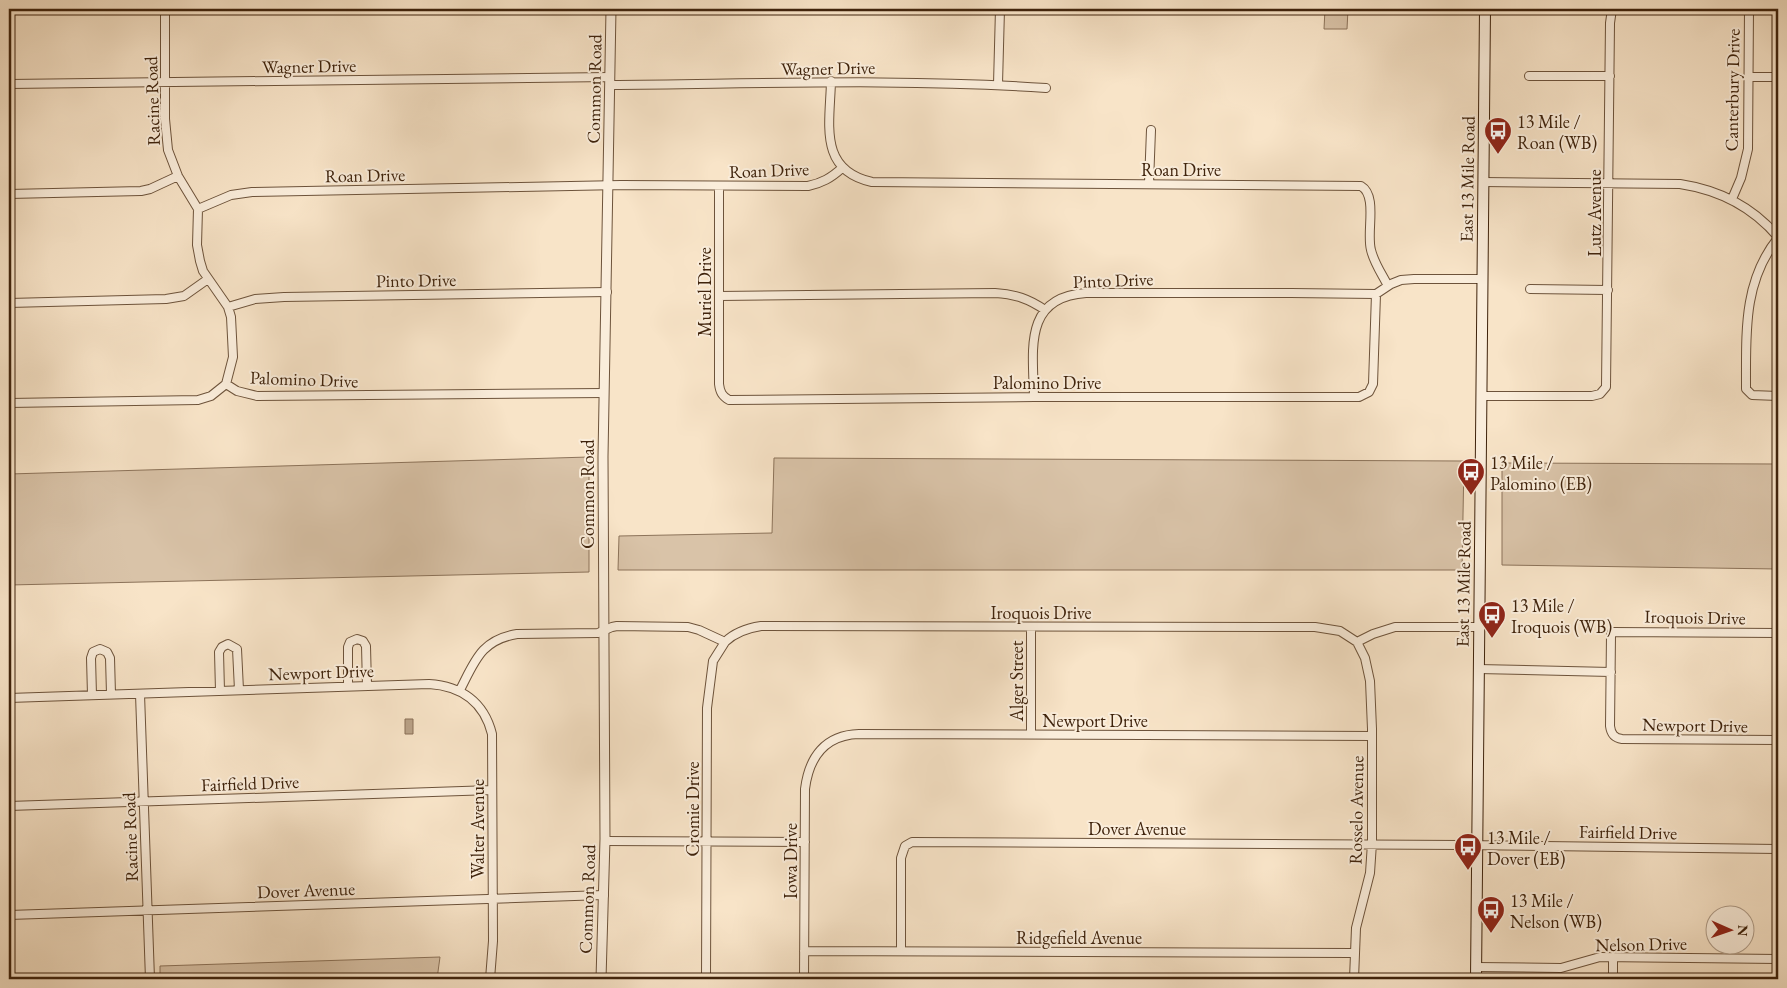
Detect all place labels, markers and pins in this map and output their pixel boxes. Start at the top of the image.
place label: 13 Mile / Roan (WB) [1517,110,1597,154]
bus stop icon: 13 Mile / Roan (WB) [1483,116,1513,155]
place label: 13 Mile / Palomino (EB) [1490,451,1592,495]
bus stop icon: 13 Mile / Palomino (EB) [1456,457,1486,496]
place label: 13 Mile / Iroquois (WB) [1511,594,1612,638]
bus stop icon: 13 Mile / Iroquois (WB) [1477,600,1507,639]
place label: 13 Mile / Dover (EB) [1487,826,1565,870]
bus stop icon: 13 Mile / Dover (EB) [1453,832,1483,871]
place label: 13 Mile / Nelson (WB) [1510,889,1602,933]
bus stop icon: 13 Mile / Nelson (WB) [1476,895,1506,934]

